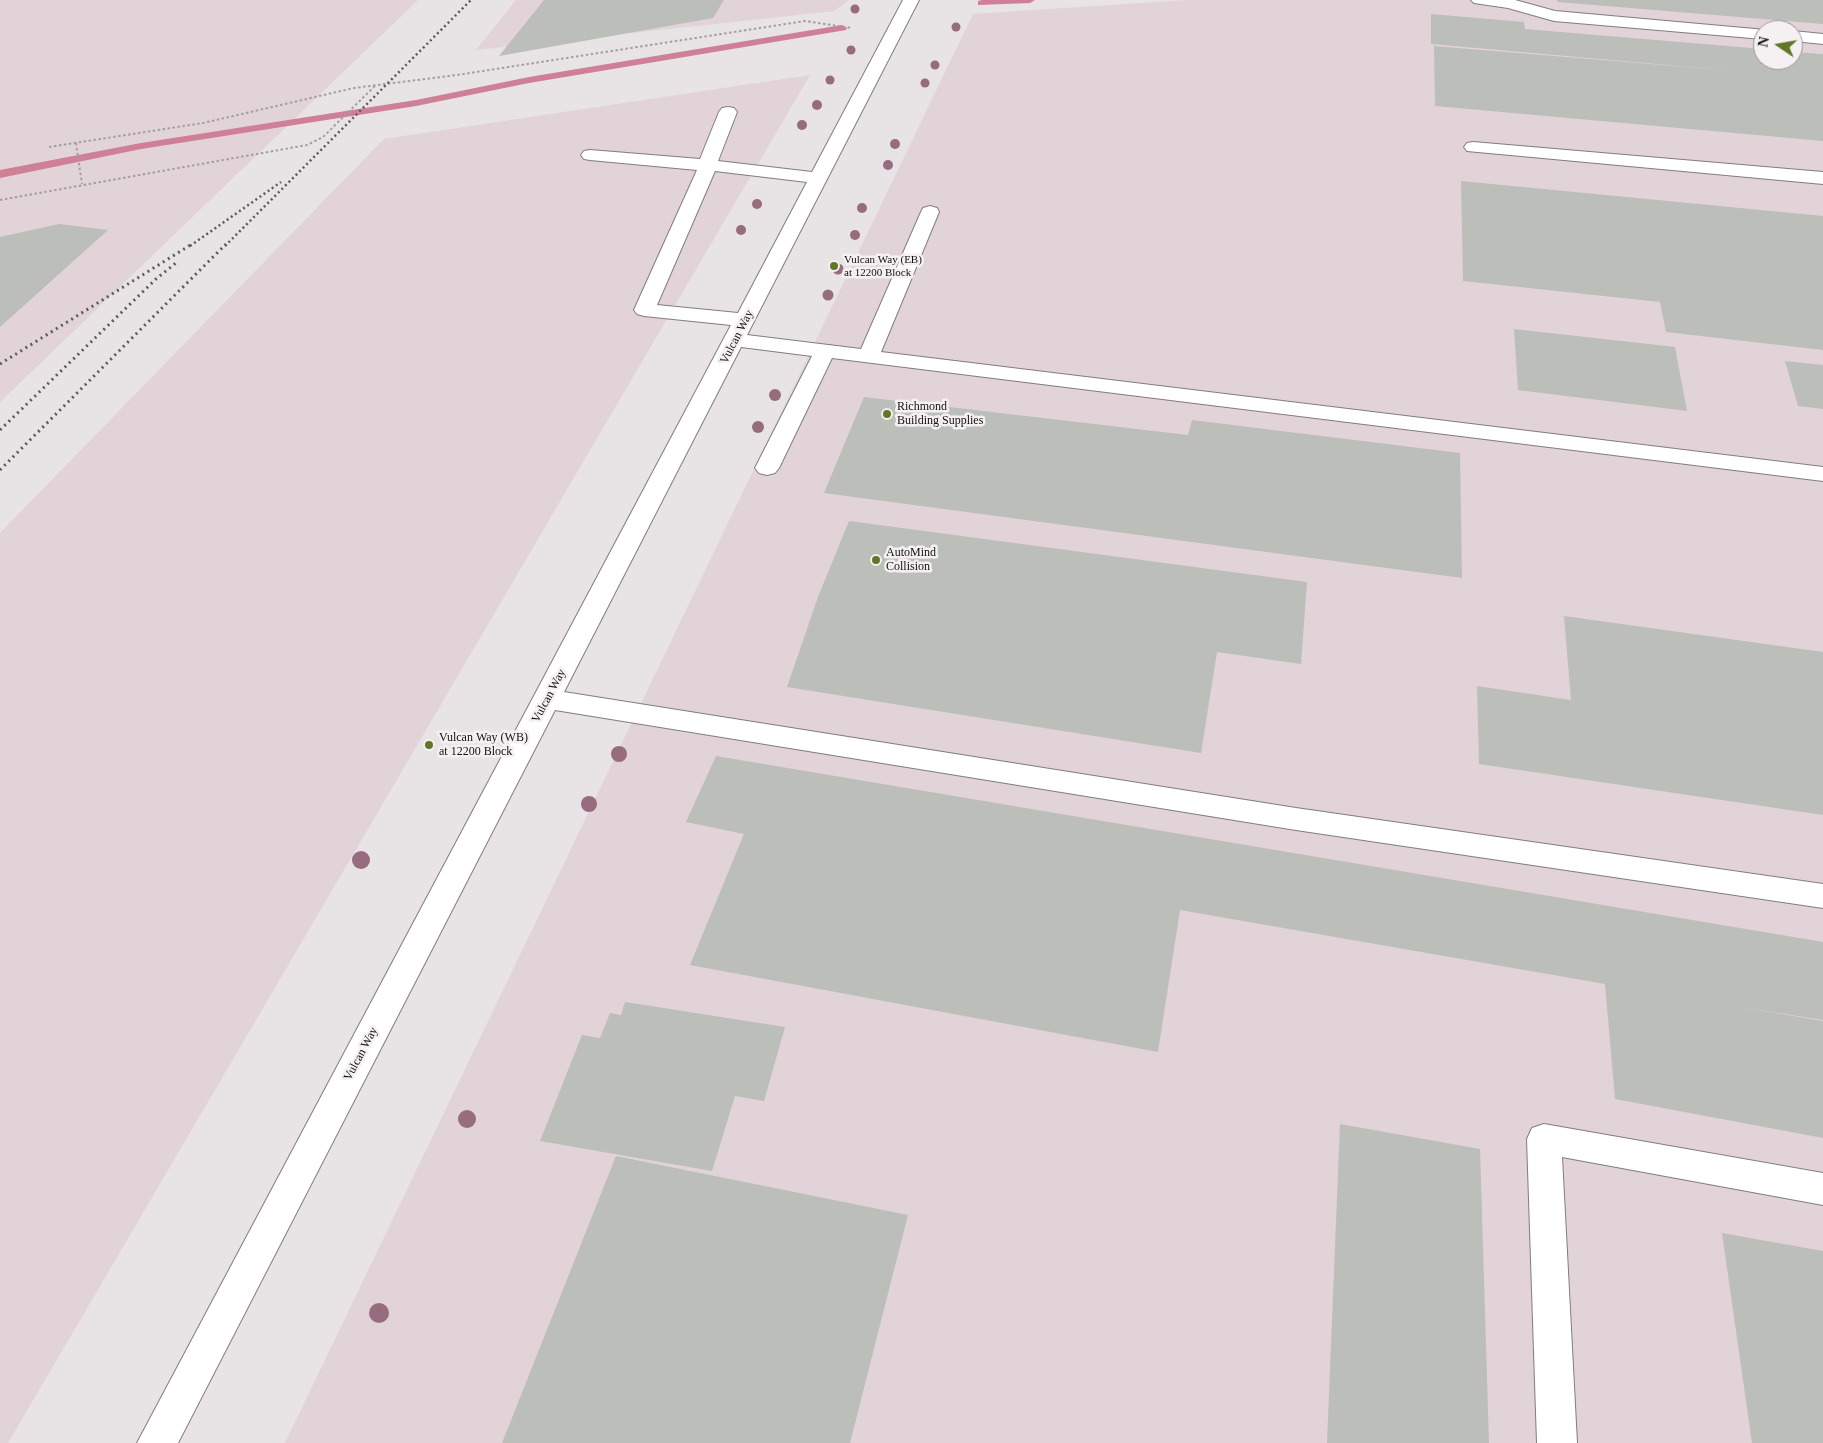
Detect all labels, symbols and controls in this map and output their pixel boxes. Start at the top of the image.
north arrow [1753,20,1803,70]
text: N [1755,35,1772,48]
place label: Vulcan Way (EB) at 12200 Block [844,253,922,279]
marker: Vulcan Way (EB) at 12200 Block [828,260,840,272]
street label: Vulcan Way [717,308,757,366]
place label: Richmond Building Supplies [897,400,983,428]
marker: Richmond Building Supplies [881,408,893,420]
place label: AutoMind Collision [886,546,936,574]
marker: AutoMind Collision [870,554,882,566]
street label: Vulcan Way [529,667,569,725]
place label: Vulcan Way (WB) at 12200 Block [439,731,528,759]
marker: Vulcan Way (WB) at 12200 Block [423,739,435,751]
street label: Vulcan Way [341,1025,381,1083]

